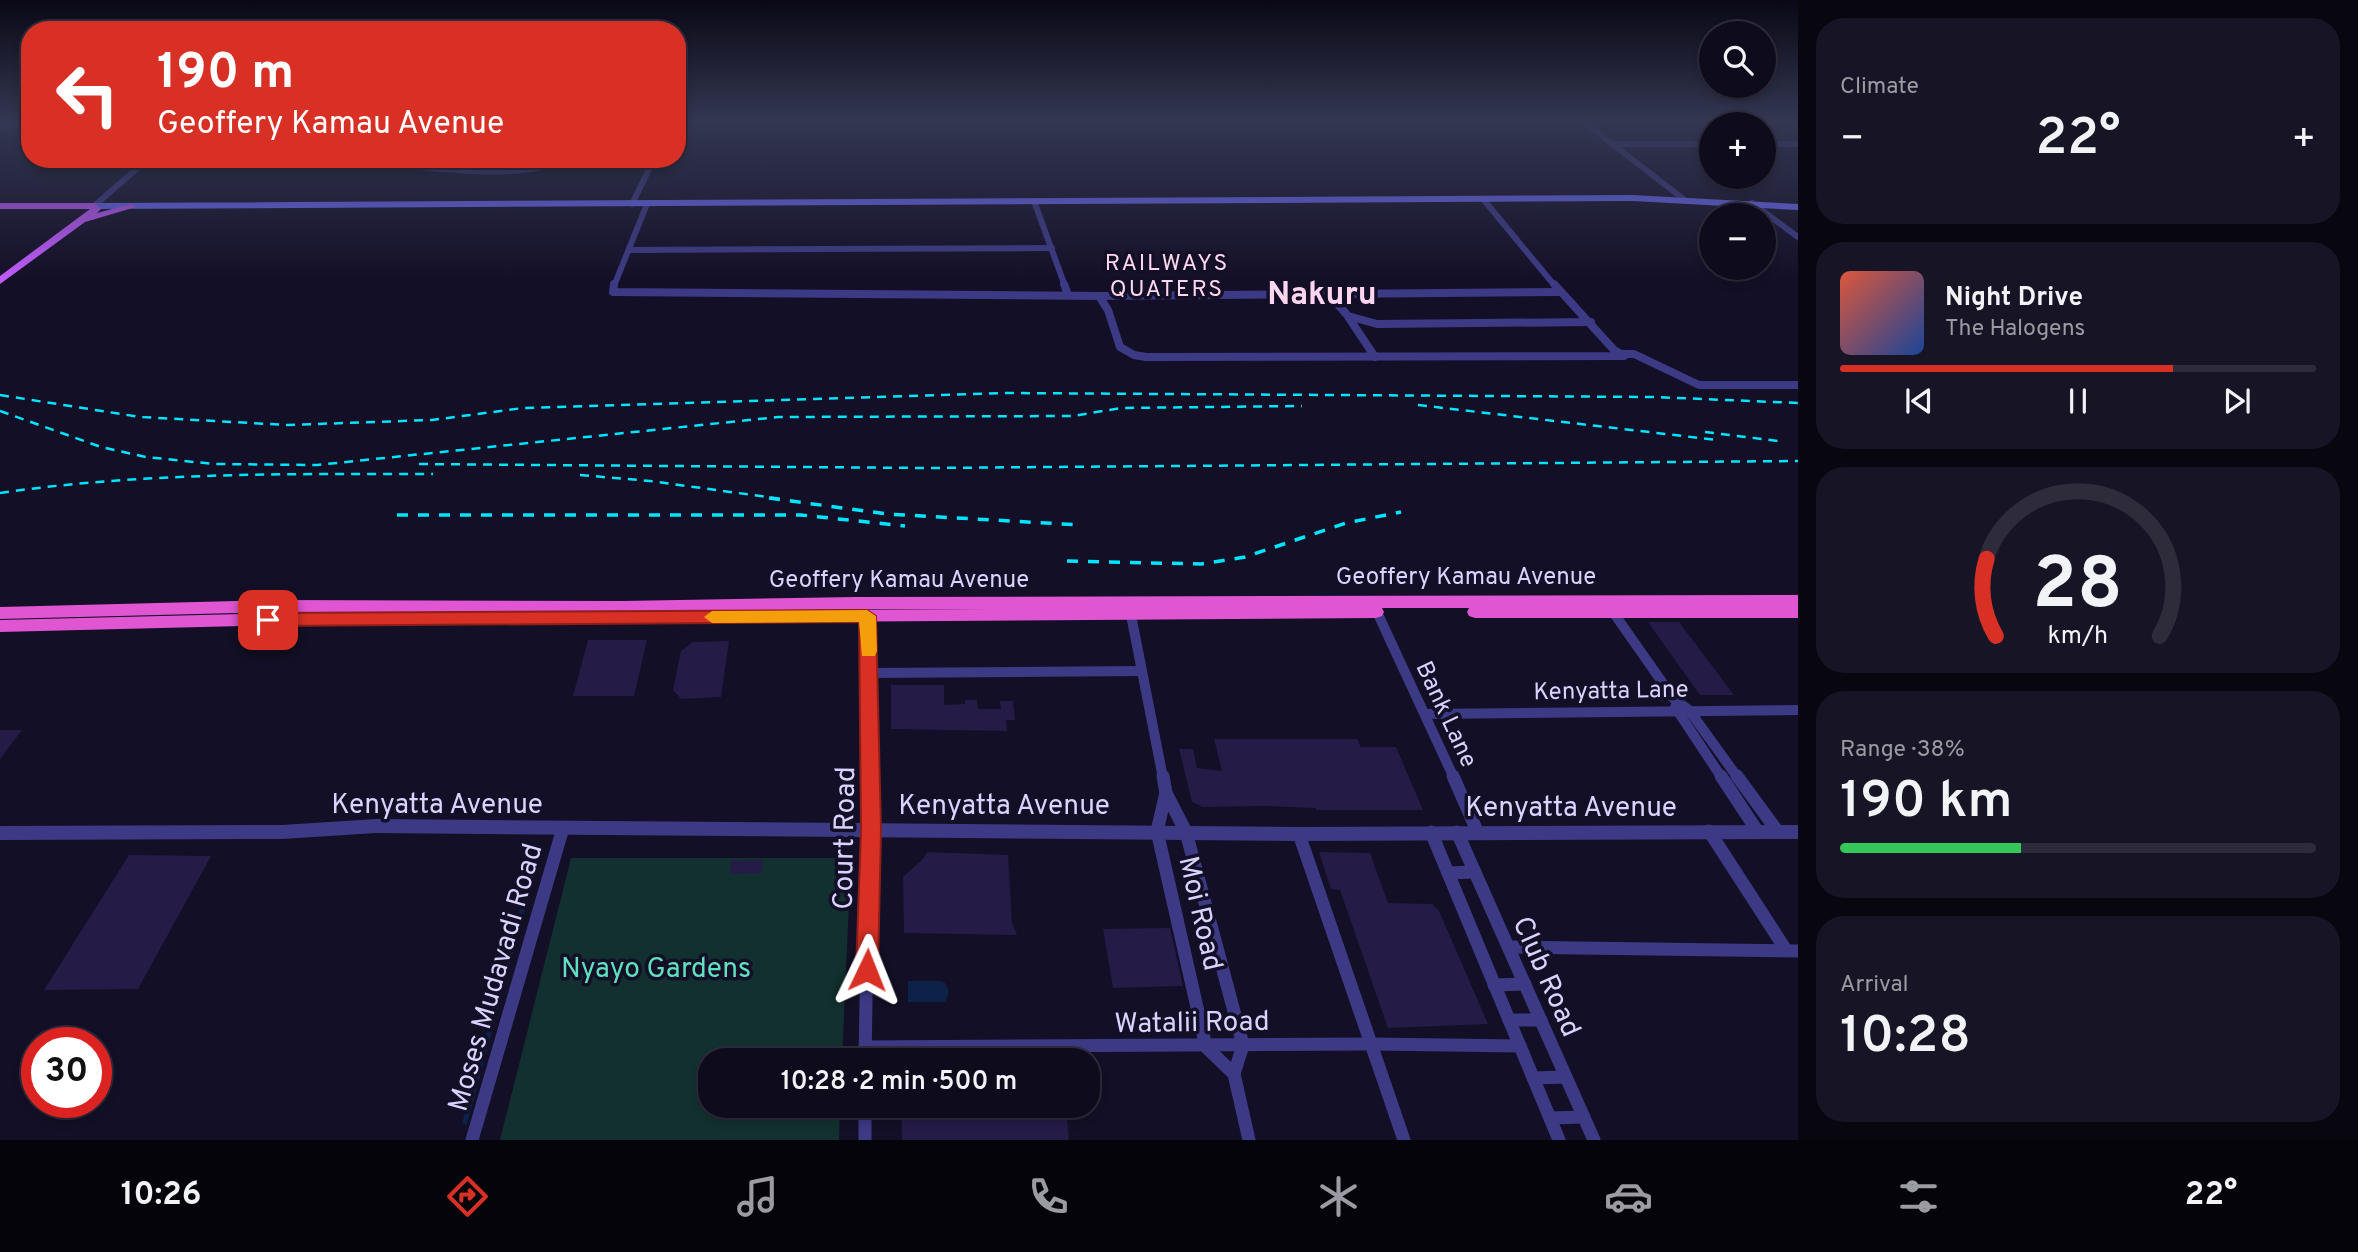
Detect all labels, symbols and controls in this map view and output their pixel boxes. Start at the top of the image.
map controls [1699,21,1776,280]
button: search [1699,21,1776,98]
text: 190 m [157,44,294,106]
icon: left [42,49,133,140]
text: Climate [1840,73,1919,102]
text: Geoffery Kamau Avenue [157,105,504,145]
text: 22° [2035,107,2121,173]
button: + [1699,112,1776,189]
text: − [1840,116,1865,165]
text: + [2291,116,2316,165]
button: − [1699,203,1776,280]
district label: RAILWAYS QUATERS [1105,250,1229,305]
district label: Nakuru [1267,276,1377,316]
text: Night Drive [1945,282,2083,315]
text: The Halogens [1945,315,2085,344]
icon: previous [1900,382,1938,420]
icon: pause [2059,382,2097,420]
icon: next [2218,382,2256,420]
text: 28 [2033,542,2123,634]
street label: Geoffery Kamau Avenue [1336,563,1596,593]
street label: Geoffery Kamau Avenue [769,566,1029,596]
pin [238,590,298,650]
icon: arrive [249,601,287,639]
text: km/h [2048,621,2108,653]
street label: Bank Lane [1408,657,1483,773]
street label: Kenyatta Lane [1533,676,1689,708]
text: Range · 38% [1840,736,1965,765]
street label: Court Road [827,766,865,910]
text: 190 km [1840,770,2012,836]
street label: Kenyatta Avenue [331,788,543,824]
street label: Kenyatta Avenue [898,789,1110,825]
street label: Kenyatta Avenue [1465,791,1677,827]
street label: Moses Mudavadi Road [441,840,552,1116]
street label: Moi Road [1168,853,1230,975]
street label: Club Road [1503,911,1588,1043]
position arrow [830,933,904,1007]
park label: Nyayo Gardens [561,952,751,988]
text: Arrival [1840,971,1909,1000]
street label: Watalii Road [1114,1005,1270,1043]
text: 10:28 [1840,1005,1971,1071]
speed limit sign: 30 [21,1027,112,1118]
text: 10:28 · 2 min · 500 m [781,1066,1017,1099]
icon: directions [443,1172,492,1221]
icon: music [733,1172,782,1221]
icon: phone [1024,1172,1073,1221]
icon: climate [1314,1172,1363,1221]
icon: car [1604,1172,1653,1221]
icon: filters [1894,1172,1943,1221]
text: 10:26 [121,1176,202,1216]
text: 22° [2185,1176,2237,1216]

